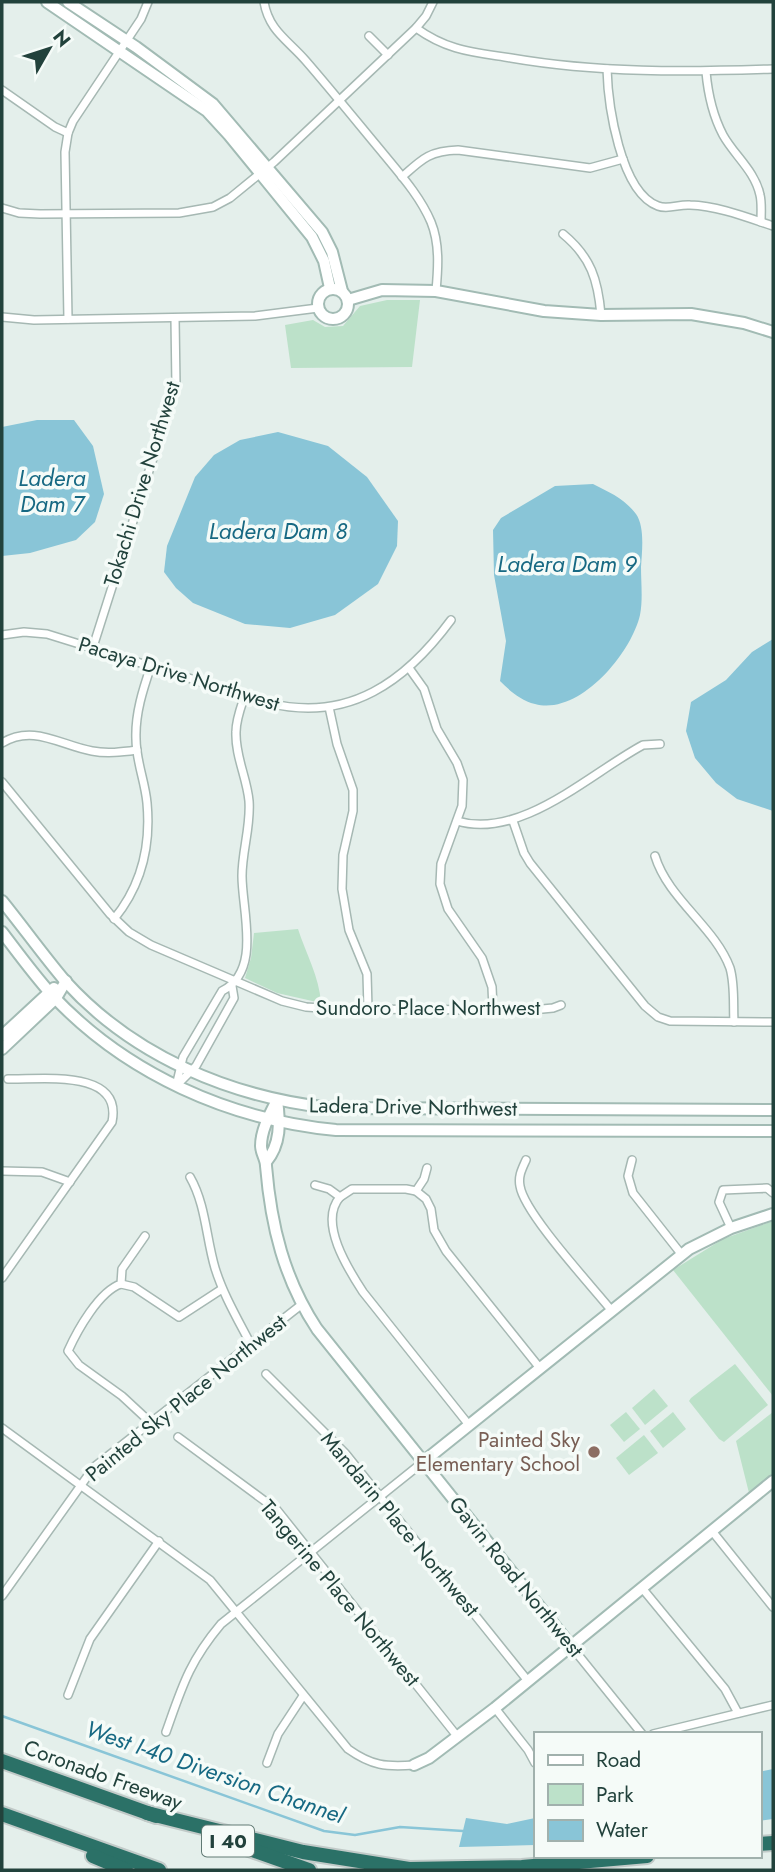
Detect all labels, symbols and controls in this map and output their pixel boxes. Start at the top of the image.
north arrow [14,14,84,84]
text: N [47,24,77,53]
street label: Tokachi Drive Northwest [96,378,188,590]
water label: Ladera Dam 7 [18,461,86,521]
water label: Ladera Dam 8 [209,514,347,548]
water label: Ladera Dam 9 [497,547,638,581]
street label: Pacaya Drive Northwest [75,629,283,719]
street label: Sundoro Place Northwest [316,993,540,1023]
street label: Ladera Drive Northwest [309,1090,517,1124]
street label: Painted Sky Place Northwest [79,1307,293,1489]
street label: Mandarin Place Northwest [314,1425,486,1623]
place label: Painted Sky Elementary School [416,1425,581,1479]
marker: Painted Sky Elementary School [586,1444,602,1460]
street label: Gavin Road Northwest [442,1490,590,1664]
street label: Tangerine Place Northwest [253,1493,427,1693]
water label: West I-40 Diversion Channel [81,1712,350,1833]
street label: Coronado Freeway [19,1732,187,1818]
legend [534,1732,761,1858]
text: Road [596,1745,641,1775]
text: Park [596,1780,634,1810]
text: Water [596,1815,649,1845]
road number: I 40 [202,1826,254,1856]

